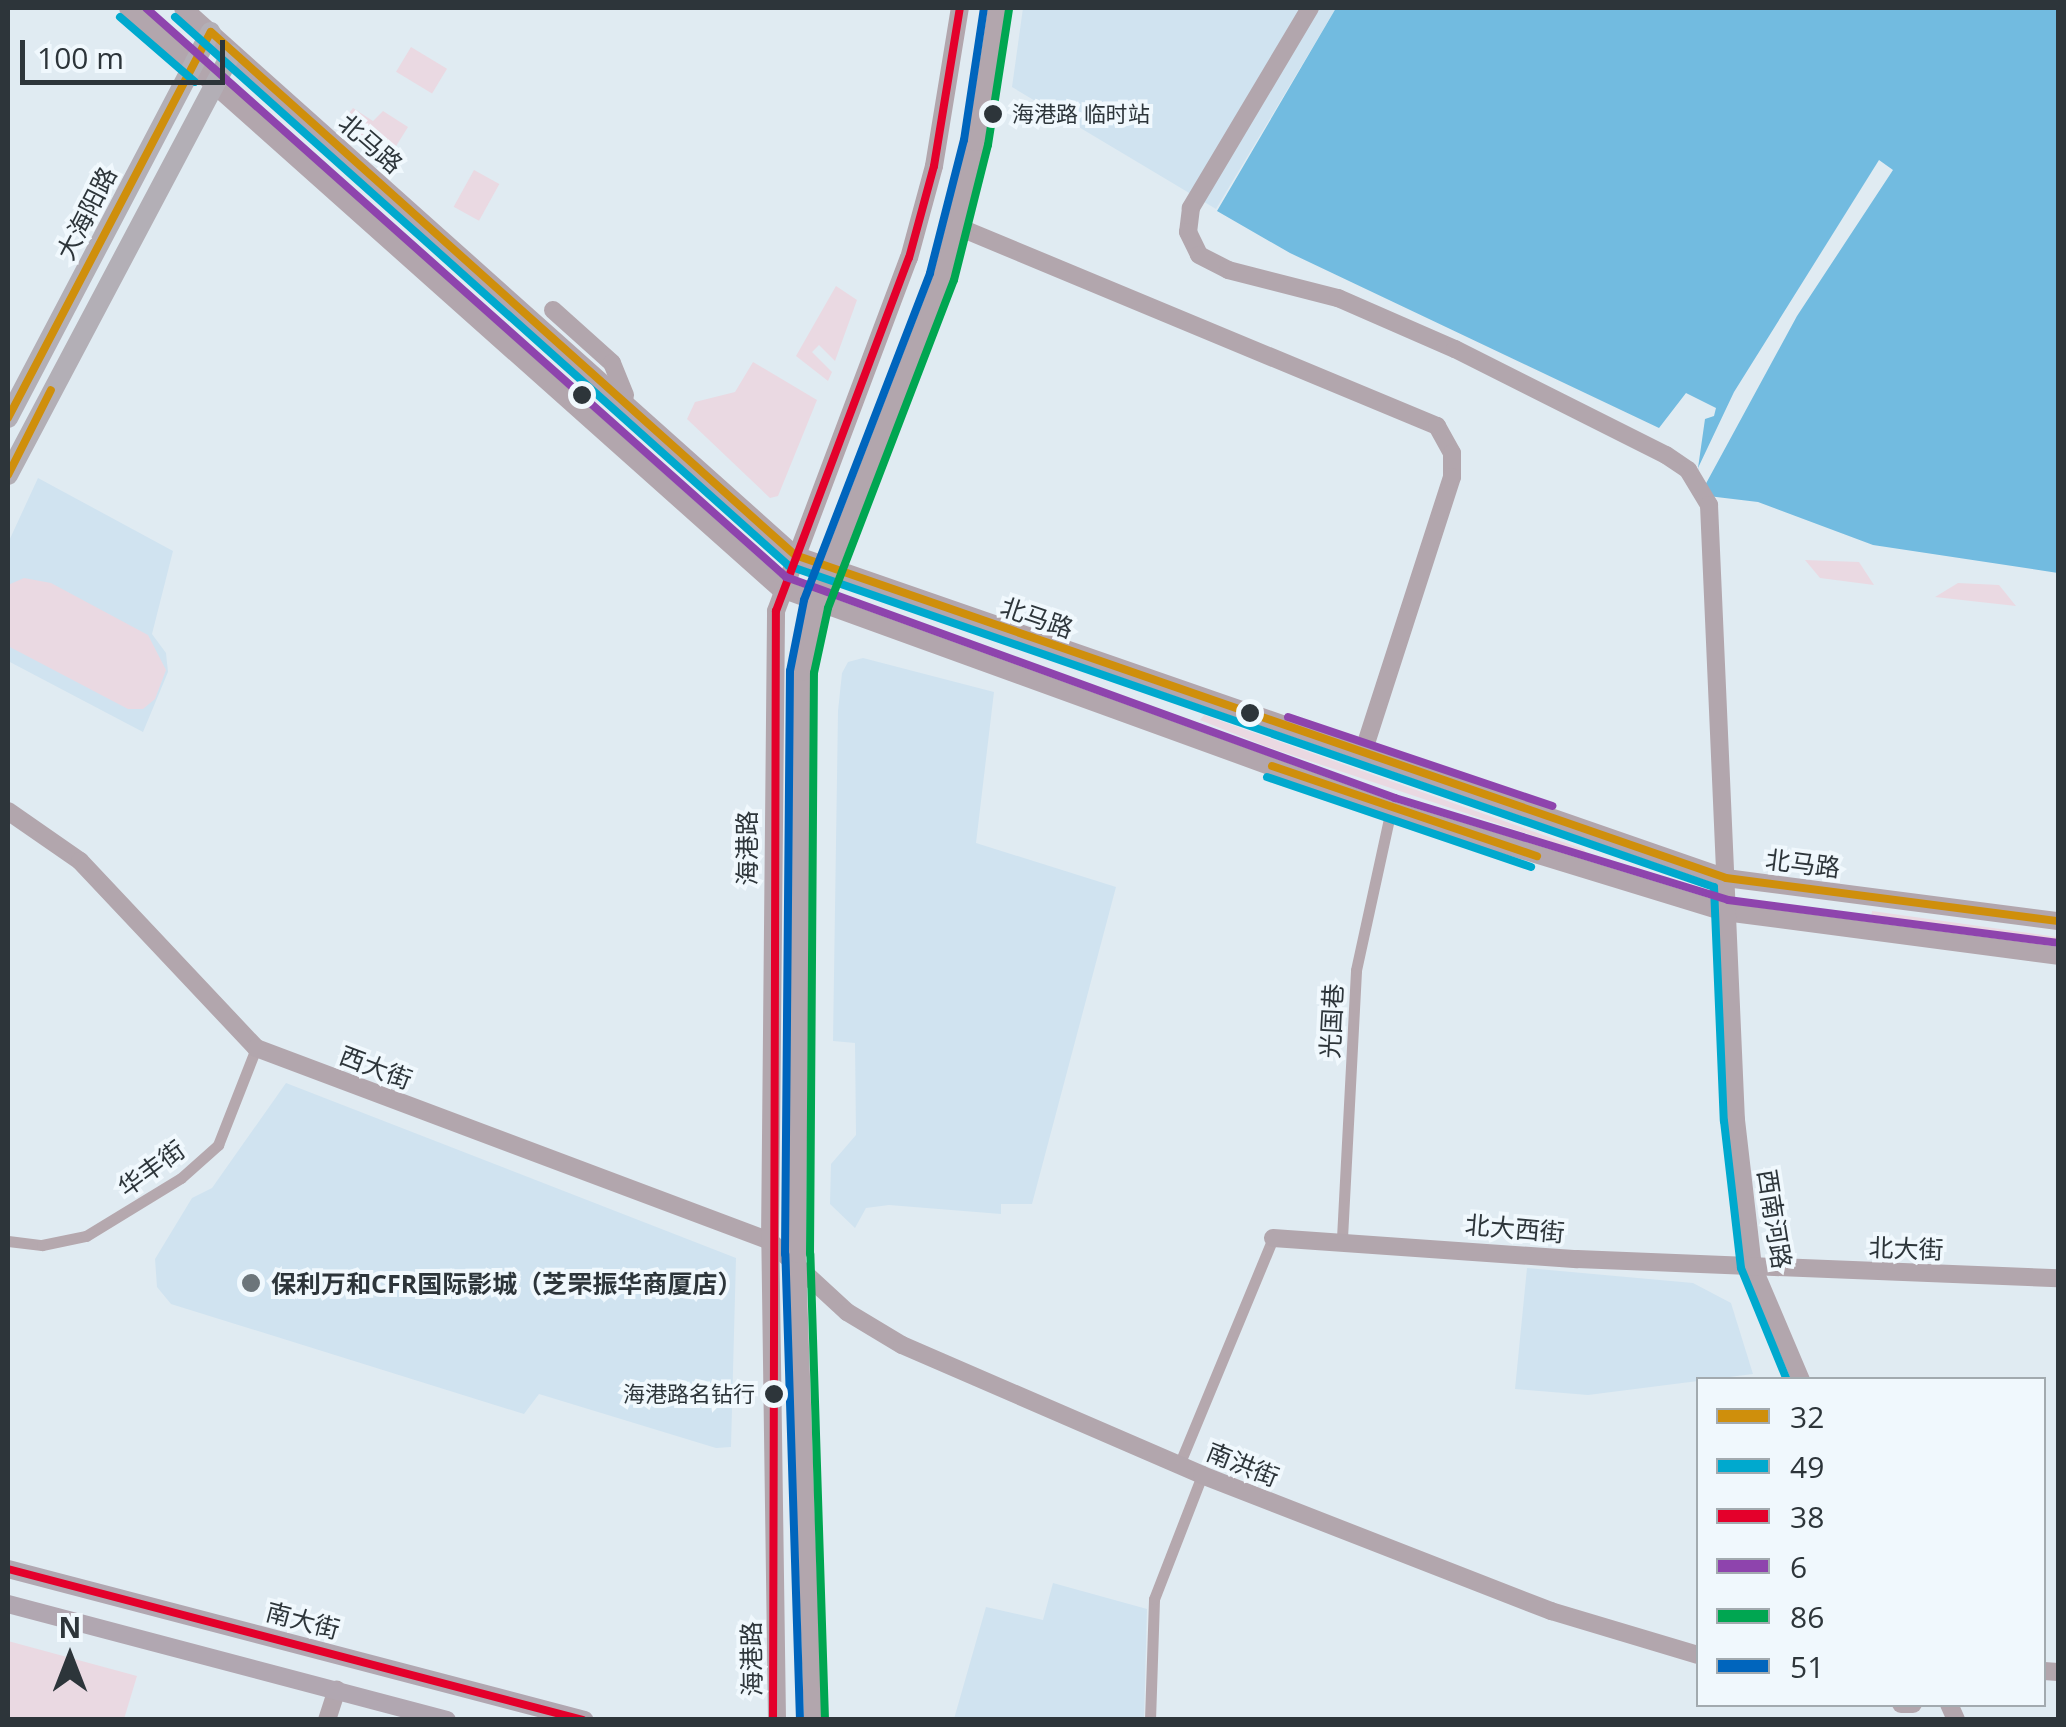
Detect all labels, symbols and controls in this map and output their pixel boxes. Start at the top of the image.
scale bar [25,20,230,82]
text: 100 m [37,37,124,78]
place label: 海港路 临时站 [1012,101,1150,127]
marker: 海港路 临时站 [983,104,1003,124]
street label: 北马路 [333,107,409,179]
street label: 大海阳路 [50,162,122,264]
unlabelled marker [572,385,592,405]
street label: 北马路 [997,591,1077,643]
unlabelled marker [1240,703,1260,723]
street label: 海港路 [731,811,761,885]
street label: 北马路 [1764,844,1842,882]
street label: 光国巷 [1314,983,1348,1059]
street label: 西大街 [336,1040,416,1094]
street label: 华丰街 [112,1134,190,1202]
street label: 西南河路 [1752,1167,1798,1271]
street label: 北大西街 [1464,1209,1566,1247]
street label: 北大街 [1868,1232,1944,1264]
place label: 保利万和CFR国际影城（芝罘振华商厦店） [271,1268,742,1298]
marker: 保利万和CFR国际影城（芝罘振华商厦店） [240,1272,262,1294]
legend [1696,1377,2046,1707]
place label: 海港路名钻行 [623,1381,755,1407]
marker: 海港路名钻行 [764,1384,784,1404]
text: 32 [1790,1396,1824,1437]
street label: 南洪街 [1203,1436,1283,1492]
text: 49 [1790,1446,1824,1487]
text: 38 [1790,1496,1824,1537]
text: 6 [1790,1546,1807,1587]
street label: 南大街 [263,1596,343,1644]
text: 86 [1790,1596,1824,1637]
north arrow [20,1607,120,1707]
text: N [59,1608,81,1646]
street label: 海港路 [735,1621,767,1697]
text: 51 [1790,1646,1824,1687]

